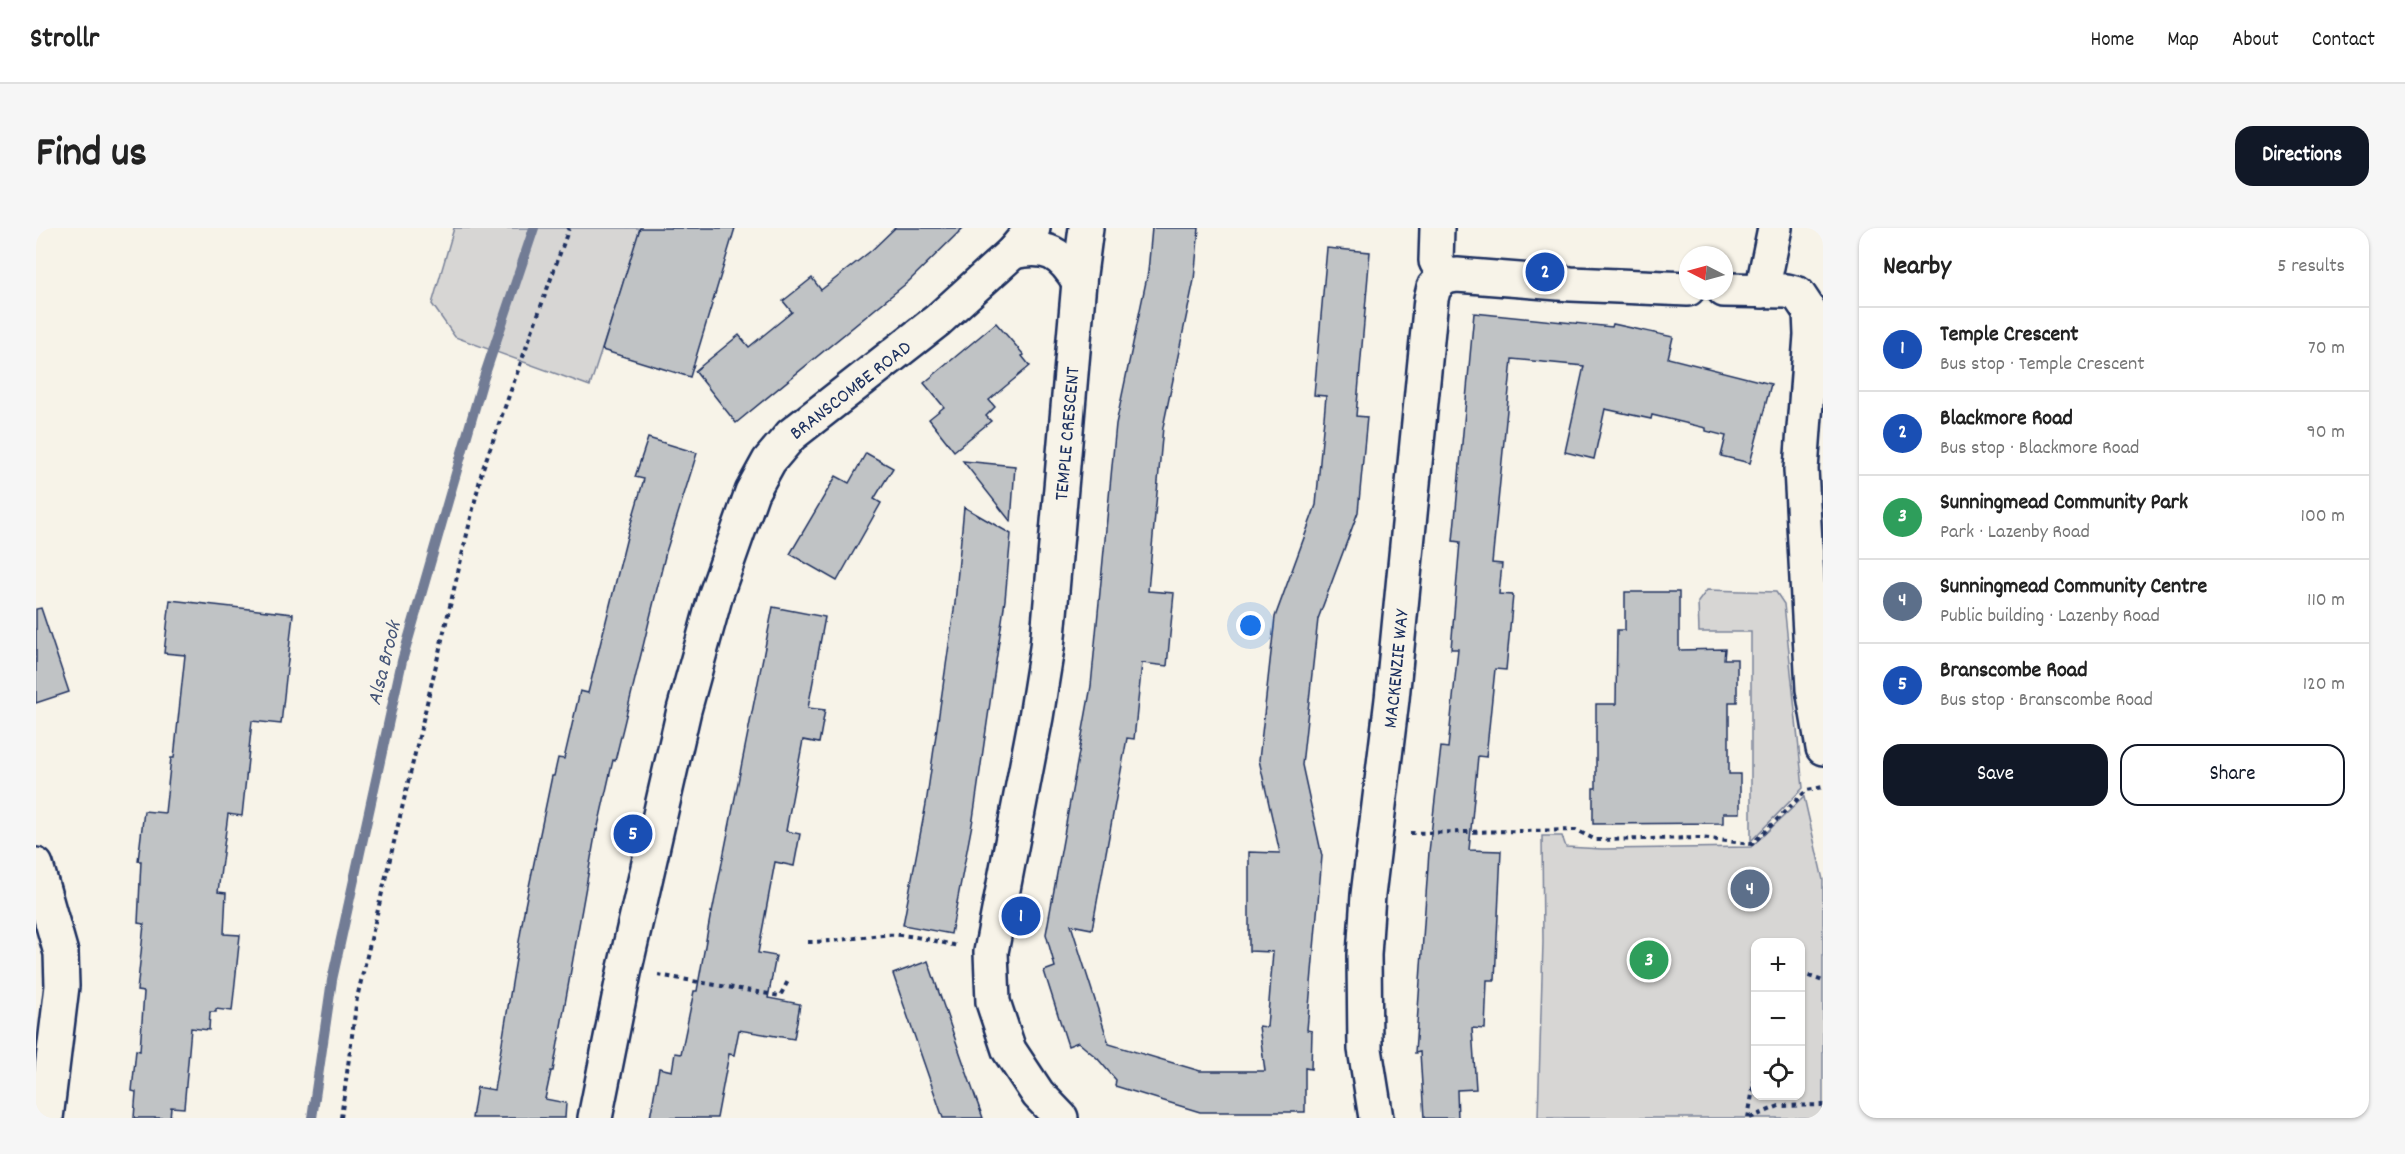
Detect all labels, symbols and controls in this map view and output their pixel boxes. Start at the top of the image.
text: Strollr [30,21,99,61]
text: Home [2090,26,2134,56]
text: Map [2167,26,2199,56]
text: About [2232,26,2279,56]
text: Contact [2312,26,2375,56]
text: Find us [36,126,147,186]
button: Directions [2235,126,2369,186]
north arrow [1679,246,1733,300]
text: Nearby [1883,249,1951,286]
pin: 2 [1526,250,1564,294]
text: 5 results [2277,253,2345,281]
text: Temple Crescent [1940,320,2078,351]
street label: BRANSCOMBE ROAD [785,335,918,448]
text: 1 [1900,335,1905,363]
text: 70 m [2308,335,2345,363]
text: Bus stop · Temple Crescent [1940,351,2145,379]
street label: TEMPLE CRESCENT [1049,366,1089,502]
text: Blackmore Road [1940,404,2073,435]
text: 2 [1898,419,1907,447]
text: 90 m [2307,419,2345,447]
text: Bus stop · Blackmore Road [1940,435,2139,463]
text: Sunningmead Community Park [1940,488,2188,519]
text: 3 [1898,503,1907,531]
text: 100 m [2301,503,2345,531]
text: Park · Lazenby Road [1940,519,2090,547]
text: Sunningmead Community Centre [1940,572,2207,603]
text: 4 [1898,587,1907,615]
text: 110 m [2307,587,2345,615]
text: Public building · Lazenby Road [1940,603,2160,631]
street label: MACKENZIE WAY [1378,608,1418,730]
your location [1236,611,1265,640]
water label: Alsa Brook [361,617,411,709]
text: Branscombe Road [1940,656,2087,687]
text: 5 [1898,671,1907,699]
text: 120 m [2303,671,2345,699]
text: Bus stop · Branscombe Road [1940,687,2153,715]
button: Save [1883,744,2108,806]
button: Share [2120,744,2345,806]
pin: 5 [614,812,652,856]
pin: 4 [1730,866,1770,912]
pin: 1 [1002,894,1040,938]
pin: 3 [1630,938,1668,982]
map controls [1751,938,1805,1100]
button: + [1751,938,1805,992]
button: − [1751,992,1805,1046]
button: locate [1751,1046,1805,1100]

